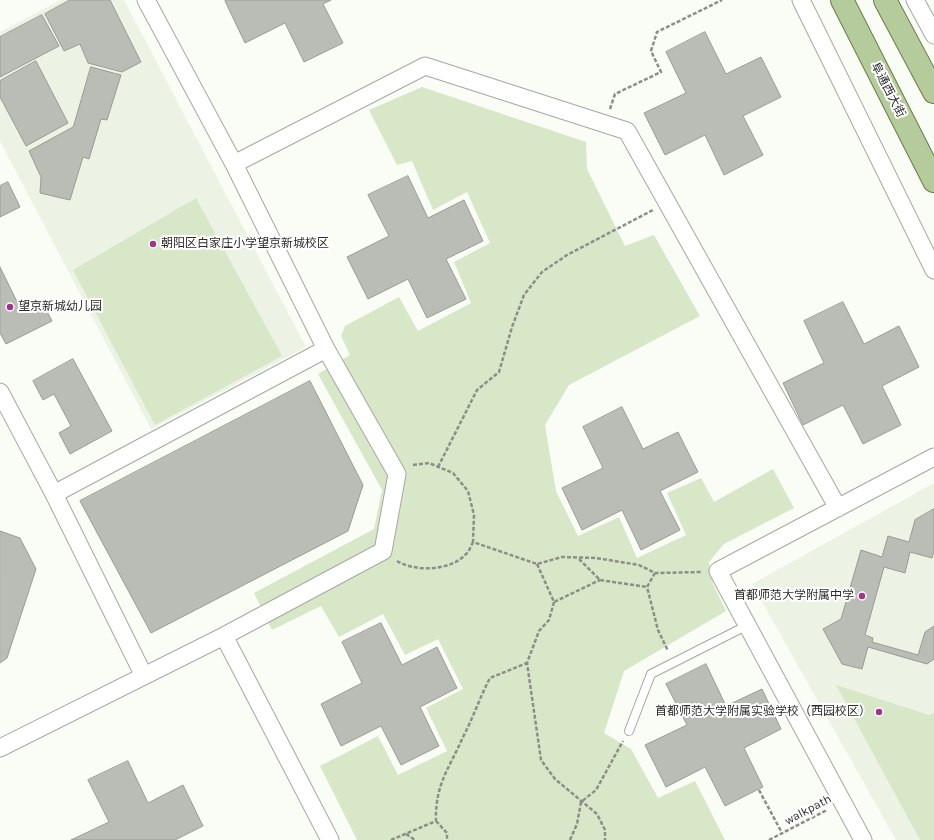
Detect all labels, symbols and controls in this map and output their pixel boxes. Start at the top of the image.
street label: 阜通西大街 [868,60,908,120]
place label: 朝阳区白家庄小学望京新城校区 [161,237,329,251]
marker: 朝阳区白家庄小学望京新城校区 [148,239,158,249]
place label: 望京新城幼儿园 [18,300,102,314]
marker: 望京新城幼儿园 [5,302,15,312]
place label: 首都师范大学附属中学 [734,589,854,603]
marker: 首都师范大学附属中学 [857,591,867,601]
place label: 首都师范大学附属实验学校（西园校区） [655,705,871,719]
marker: 首都师范大学附属实验学校（西园校区） [874,707,884,717]
street label: walkpath [782,792,834,828]

